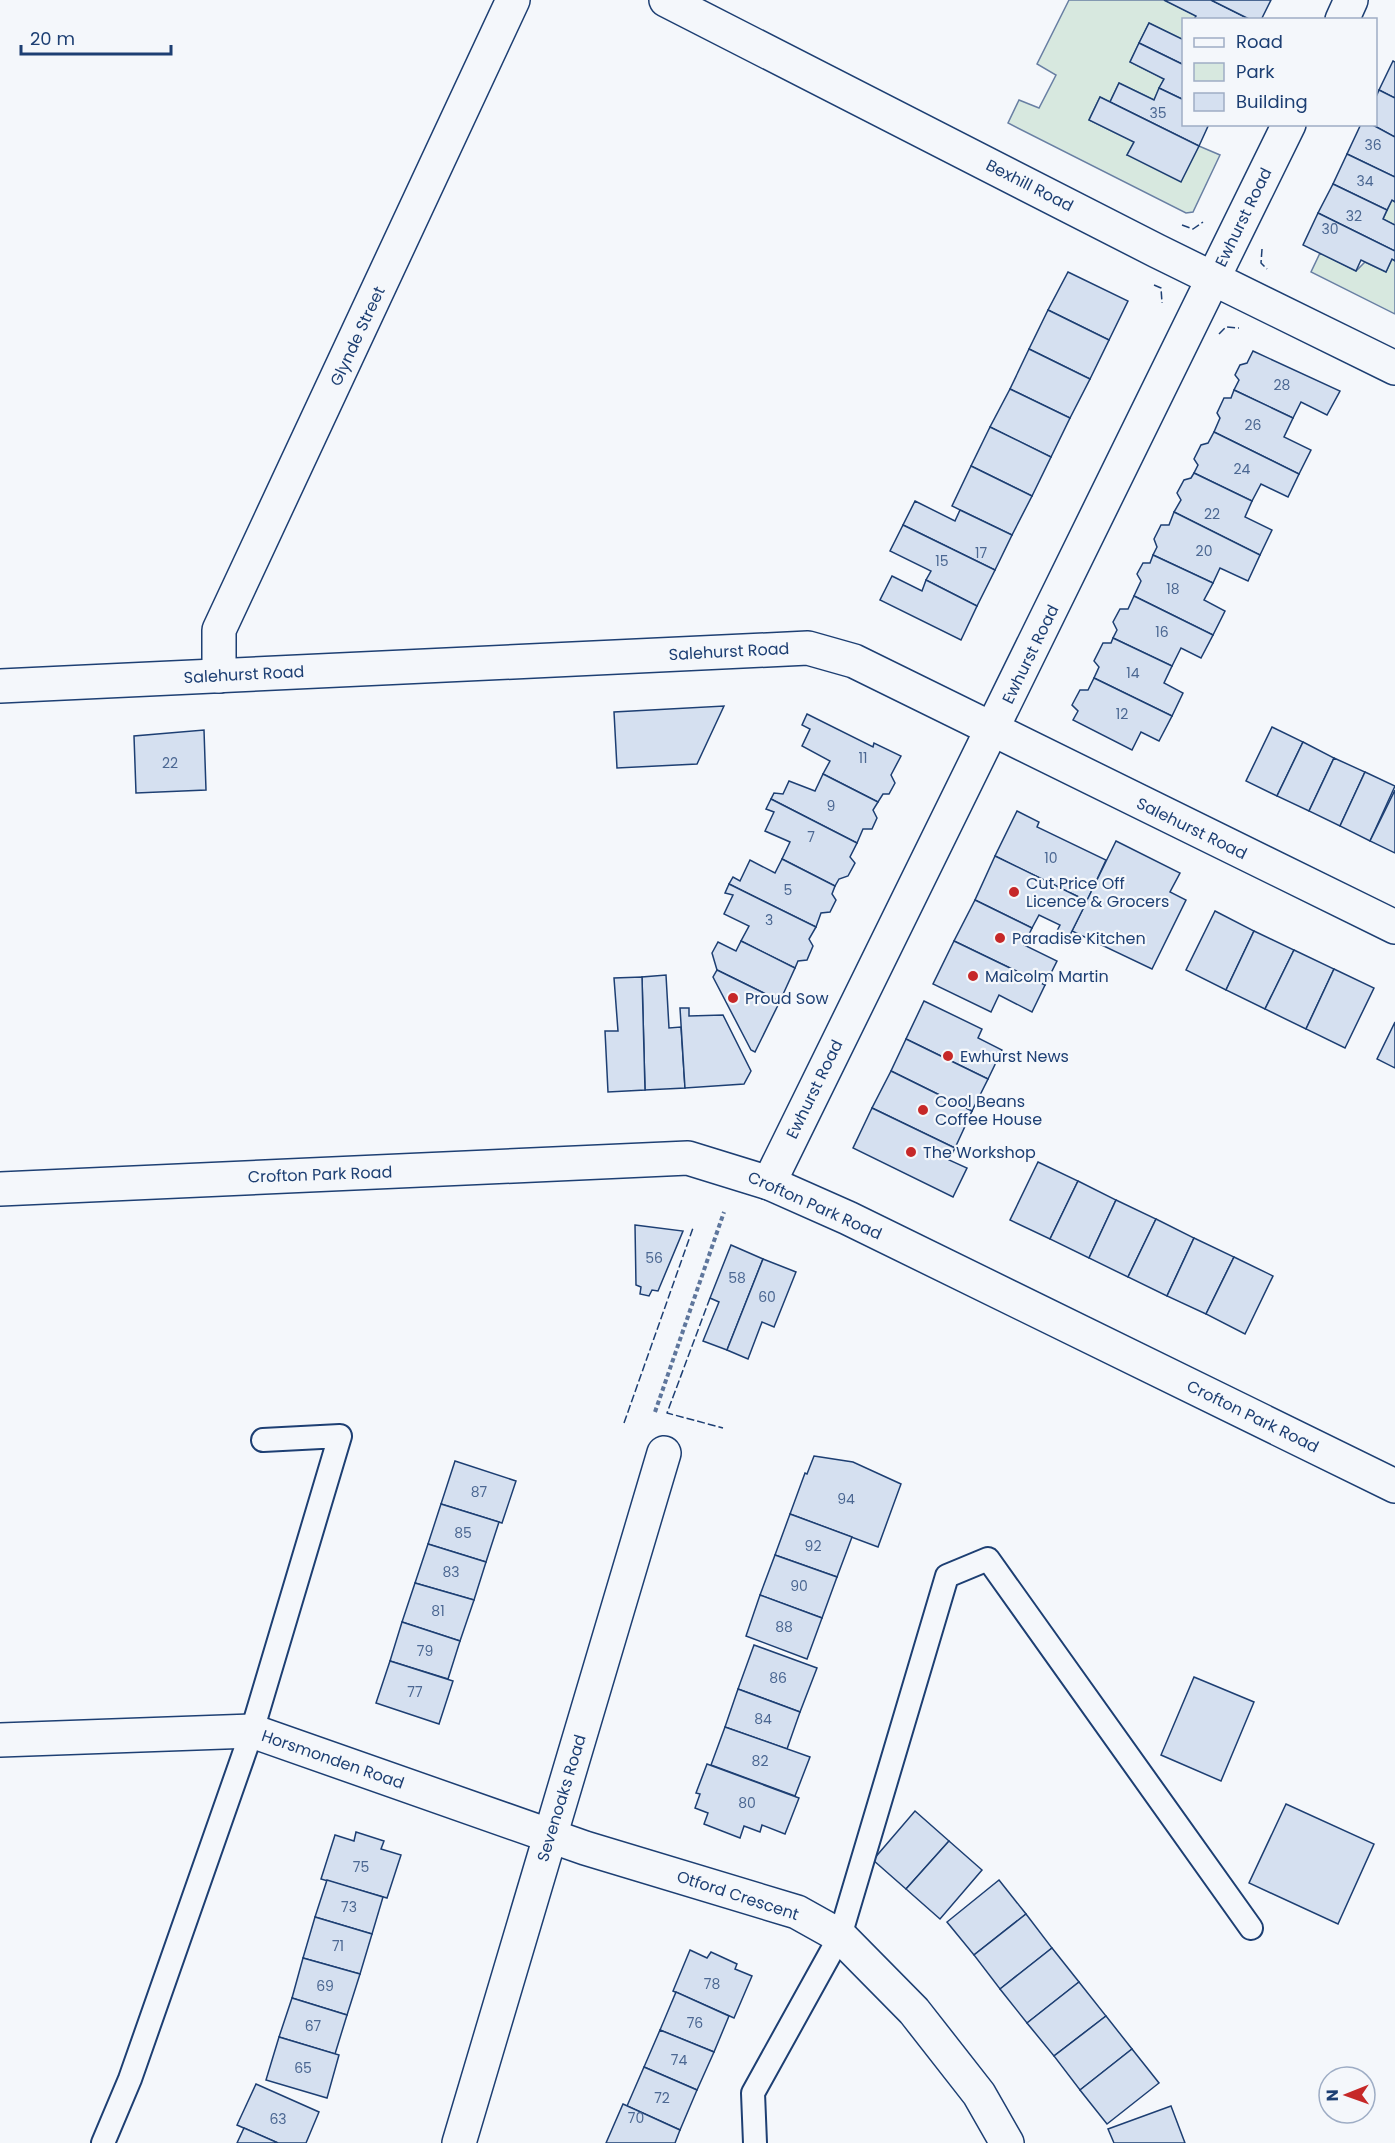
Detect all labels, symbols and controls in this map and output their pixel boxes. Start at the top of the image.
scale bar [21,18,171,56]
legend [1182,18,1377,126]
text: 20 m [30,26,75,51]
text: Road [1236,29,1283,54]
text: Park [1236,59,1275,84]
text: Building [1236,89,1308,114]
house number: 35 [1149,103,1167,123]
house number: 36 [1364,135,1382,155]
street label: Bexhill Road [982,154,1077,217]
street label: Ewhurst Road [1209,164,1277,271]
house number: 34 [1356,171,1374,191]
house number: 32 [1346,206,1362,226]
house number: 30 [1321,219,1339,239]
street label: Glynde Street [324,282,391,390]
house number: 28 [1274,375,1291,395]
house number: 26 [1245,415,1262,435]
house number: 24 [1234,459,1251,479]
house number: 22 [1204,504,1220,524]
house number: 20 [1196,541,1212,561]
house number: 17 [975,543,987,563]
house number: 15 [935,551,949,571]
house number: 18 [1166,579,1180,599]
street label: Ewhurst Road [996,601,1064,708]
house number: 16 [1155,622,1169,642]
street label: Salehurst Road [668,637,790,666]
street label: Salehurst Road [183,660,305,689]
house number: 14 [1126,663,1140,683]
house number: 12 [1116,704,1128,724]
house number: 11 [859,748,867,768]
house number: 22 [162,753,178,773]
street label: Salehurst Road [1133,792,1251,865]
house number: 9 [827,796,835,816]
house number: 7 [807,827,815,847]
house number: 10 [1044,848,1058,868]
place label: Cut Price Off Licence & Grocers [1026,872,1169,913]
house number: 5 [784,880,792,900]
marker: Cut Price Off Licence & Grocers [1007,885,1021,899]
house number: 3 [765,910,773,930]
place label: Paradise Kitchen [1012,927,1146,950]
marker: Paradise Kitchen [993,931,1007,945]
place label: Malcolm Martin [985,965,1109,988]
marker: Malcolm Martin [966,969,980,983]
place label: Proud Sow [745,987,829,1010]
marker: Proud Sow [726,991,740,1005]
street label: Ewhurst Road [780,1036,848,1143]
place label: Ewhurst News [960,1045,1069,1068]
marker: Ewhurst News [941,1049,955,1063]
place label: Cool Beans Coffee House [935,1090,1042,1131]
marker: Cool Beans Coffee House [916,1103,930,1117]
place label: The Workshop [923,1141,1036,1164]
marker: The Workshop [904,1145,918,1159]
street label: Crofton Park Road [247,1160,393,1189]
street label: Crofton Park Road [744,1166,886,1245]
house number: 56 [645,1248,663,1268]
house number: 58 [728,1268,746,1288]
house number: 60 [758,1287,776,1307]
street label: Crofton Park Road [1183,1374,1323,1458]
house number: 87 [471,1482,488,1502]
house number: 94 [837,1489,855,1509]
house number: 85 [454,1523,472,1543]
house number: 92 [805,1536,821,1556]
house number: 83 [442,1562,460,1582]
house number: 90 [790,1576,808,1596]
house number: 81 [431,1601,445,1621]
house number: 88 [775,1617,793,1637]
house number: 79 [417,1641,433,1661]
house number: 86 [769,1668,787,1688]
house number: 77 [407,1682,423,1702]
house number: 84 [754,1709,772,1729]
street label: Horsmonden Road [258,1724,407,1795]
street label: Sevenoaks Road [531,1732,592,1865]
house number: 82 [752,1751,768,1771]
house number: 80 [738,1793,756,1813]
house number: 75 [353,1857,369,1877]
street label: Otford Crescent [674,1865,802,1926]
house number: 73 [341,1897,357,1917]
house number: 71 [332,1936,344,1956]
house number: 78 [704,1974,720,1994]
house number: 69 [316,1976,334,1996]
house number: 76 [687,2013,703,2033]
house number: 67 [305,2016,322,2036]
house number: 74 [671,2050,687,2070]
house number: 65 [294,2058,312,2078]
north arrow [1317,2065,1377,2125]
house number: 72 [654,2088,670,2108]
text: N [1321,2089,1344,2101]
house number: 70 [628,2108,644,2128]
house number: 63 [269,2109,287,2129]

